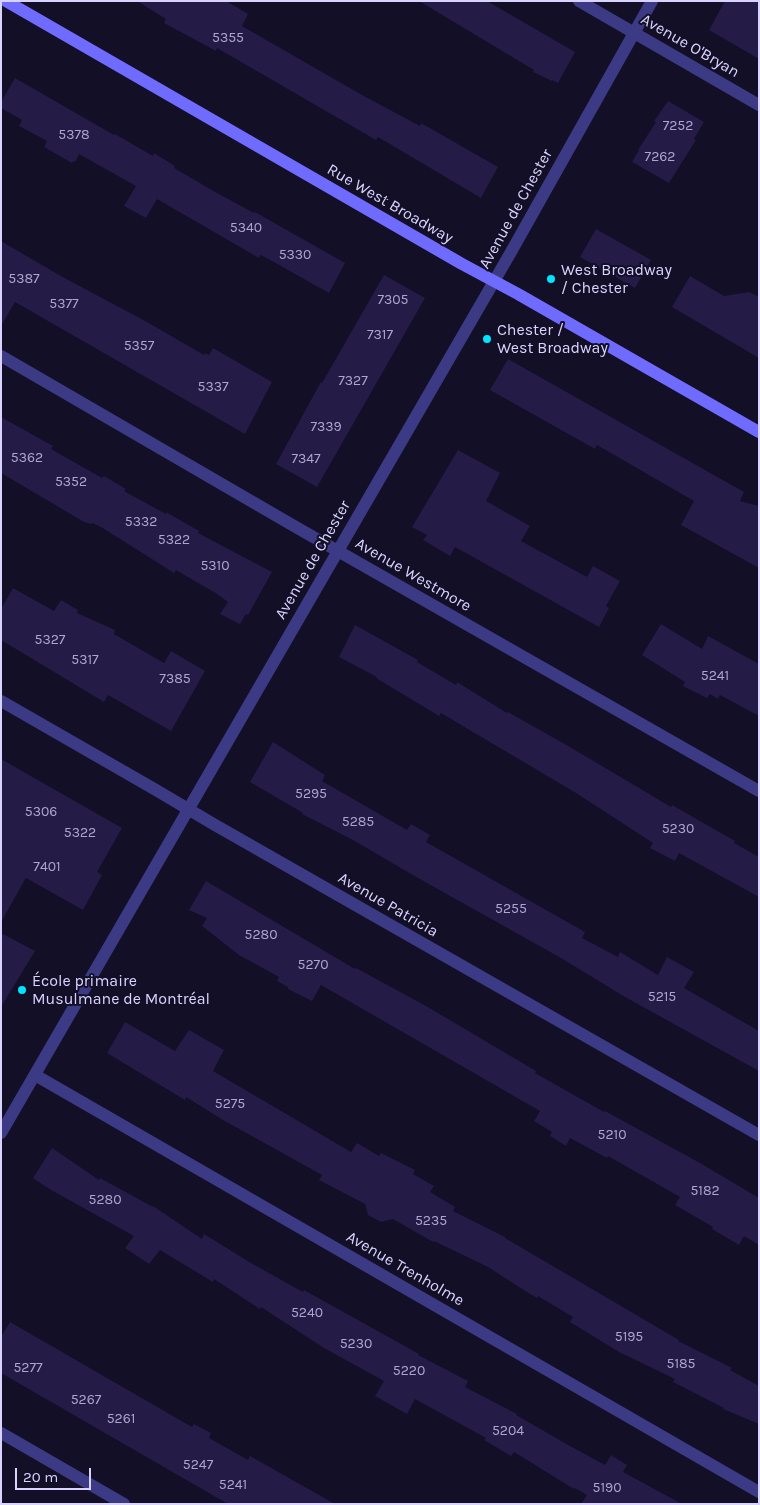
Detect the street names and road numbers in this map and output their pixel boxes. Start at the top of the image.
street label: Avenue O'Bryan [637,10,743,82]
street label: Avenue de Chester [475,146,557,272]
street label: Rue West Broadway [324,160,456,248]
street label: Avenue de Chester [271,497,355,623]
street label: Avenue Westmore [352,534,474,616]
street label: Avenue Patricia [334,869,442,941]
street label: Avenue Trenholme [343,1227,467,1311]

